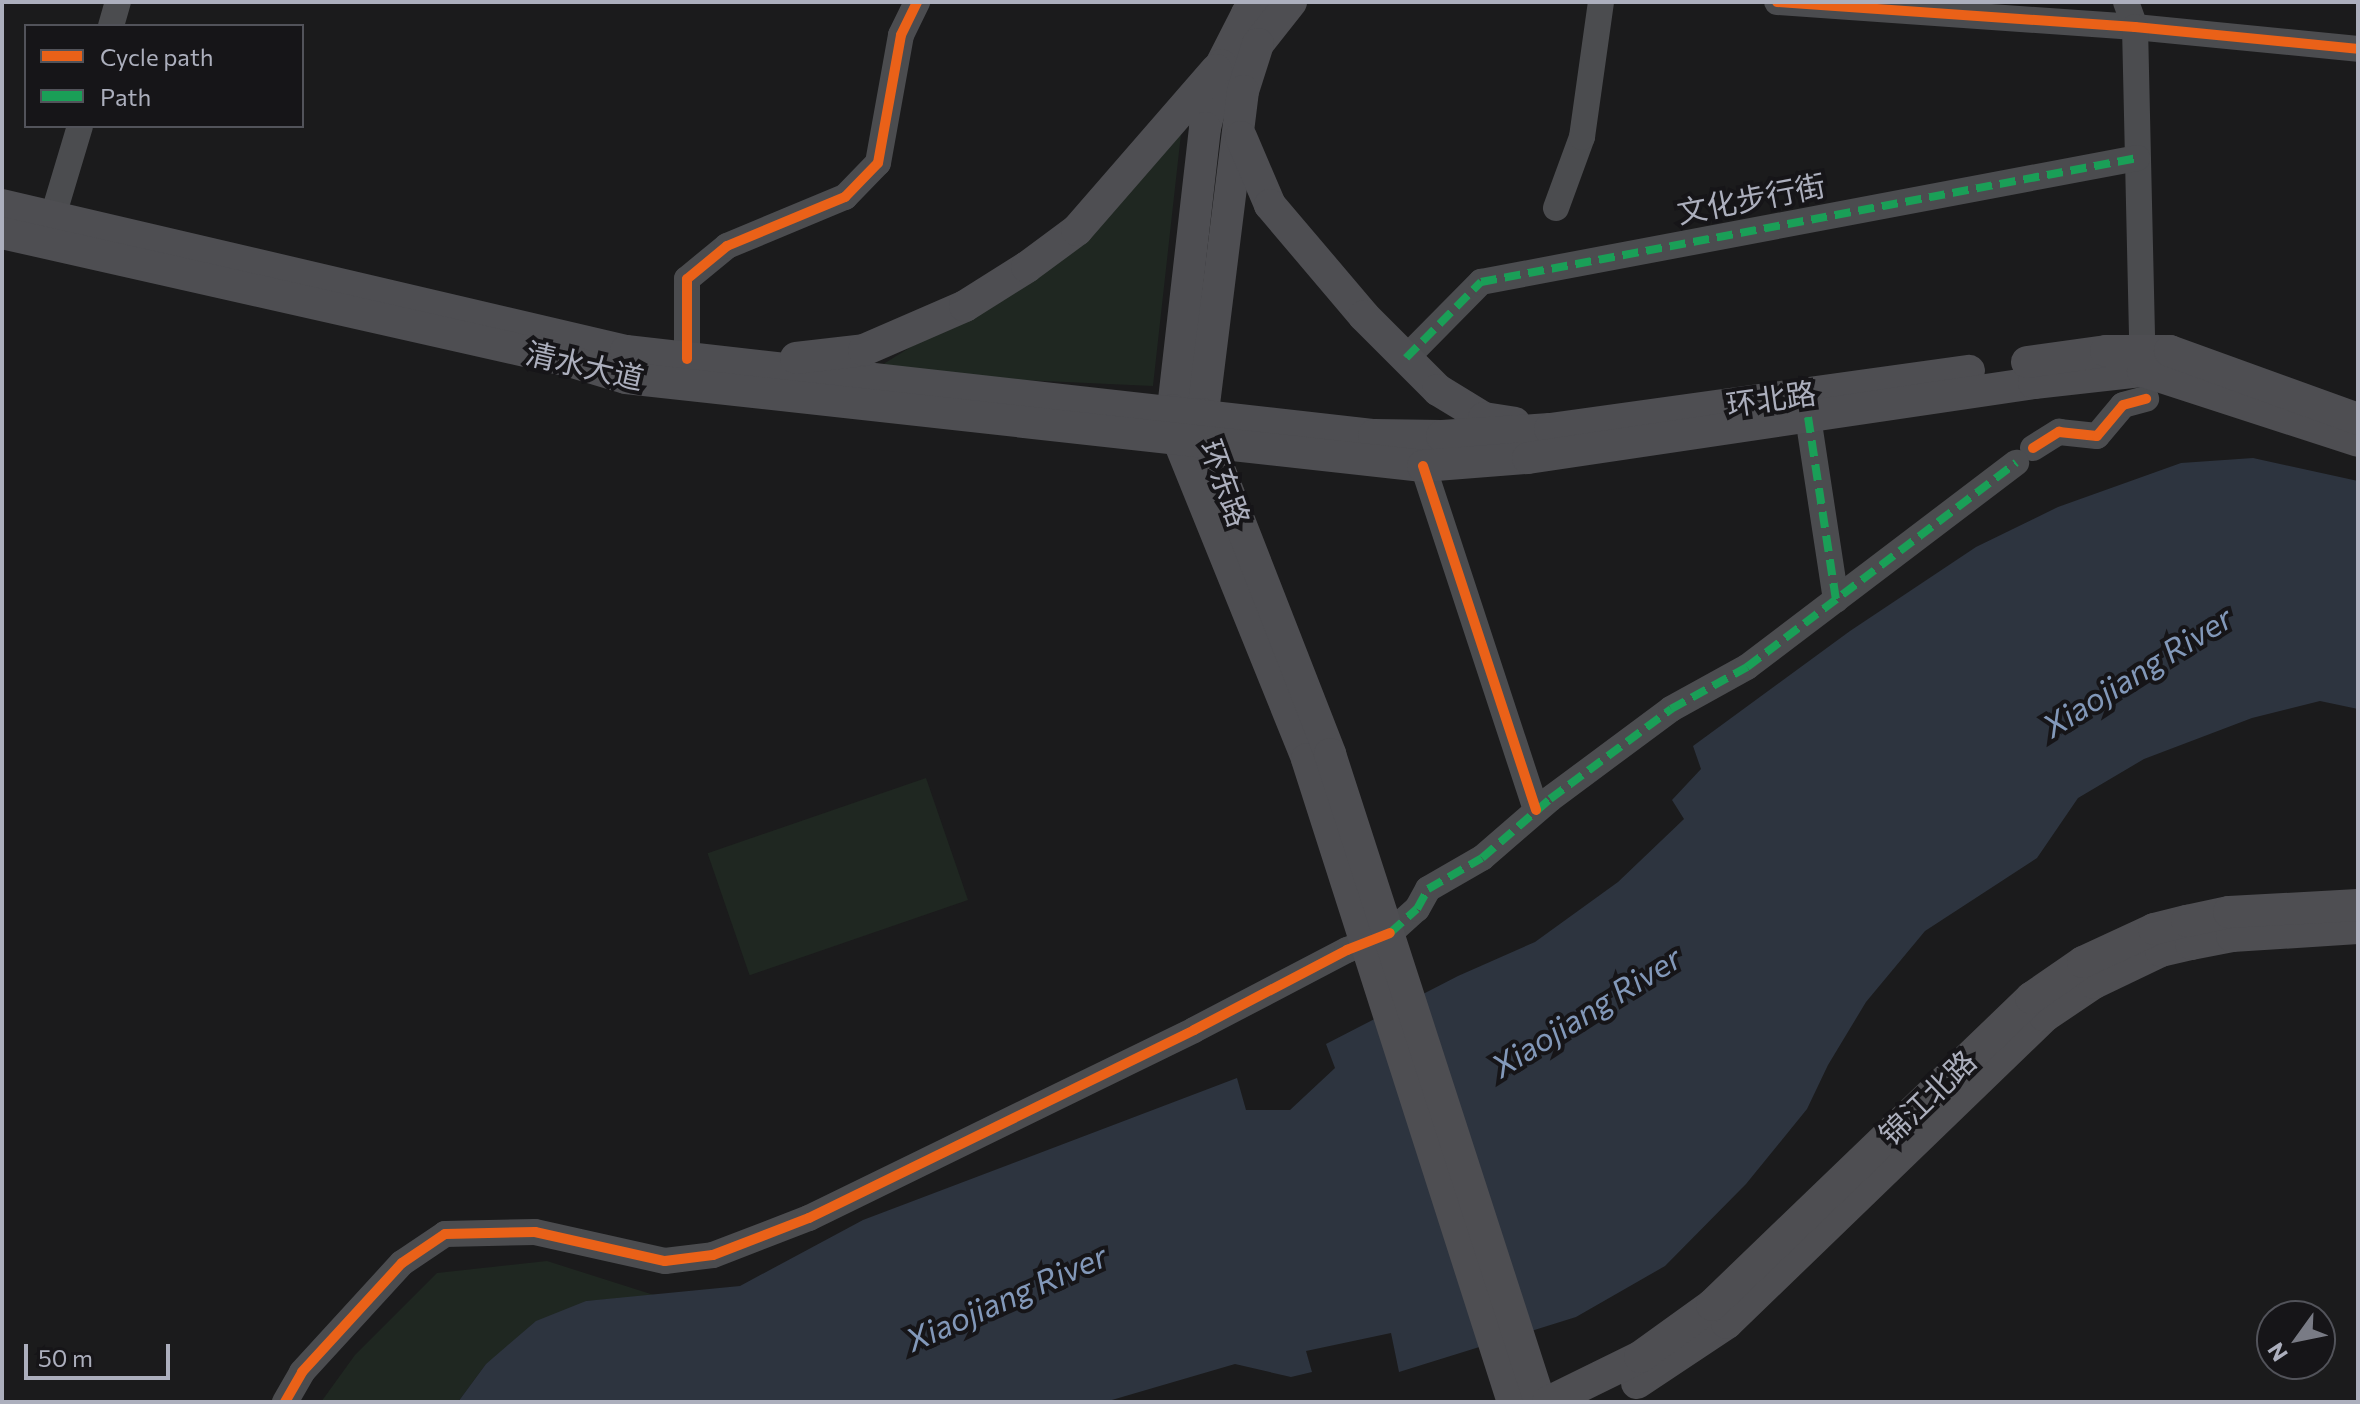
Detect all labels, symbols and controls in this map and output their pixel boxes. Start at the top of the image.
legend [24,24,304,128]
text: Cycle path [100,42,214,71]
text: Path [100,82,151,111]
street label: 文化步行街 [1674,166,1828,230]
street label: 清水大道 [522,334,648,396]
street label: 环北路 [1724,374,1818,422]
street label: 环东路 [1194,435,1258,531]
water label: Xiaojiang River [2035,597,2239,745]
water label: Xiaojiang River [1484,937,1688,1085]
street label: 锦江北路 [1871,1042,1983,1152]
water label: Xiaojiang River [899,1236,1113,1358]
north arrow [2256,1300,2336,1380]
scale bar [28,1328,174,1378]
text: N [2261,1338,2293,1367]
text: 50 m [38,1343,93,1372]

